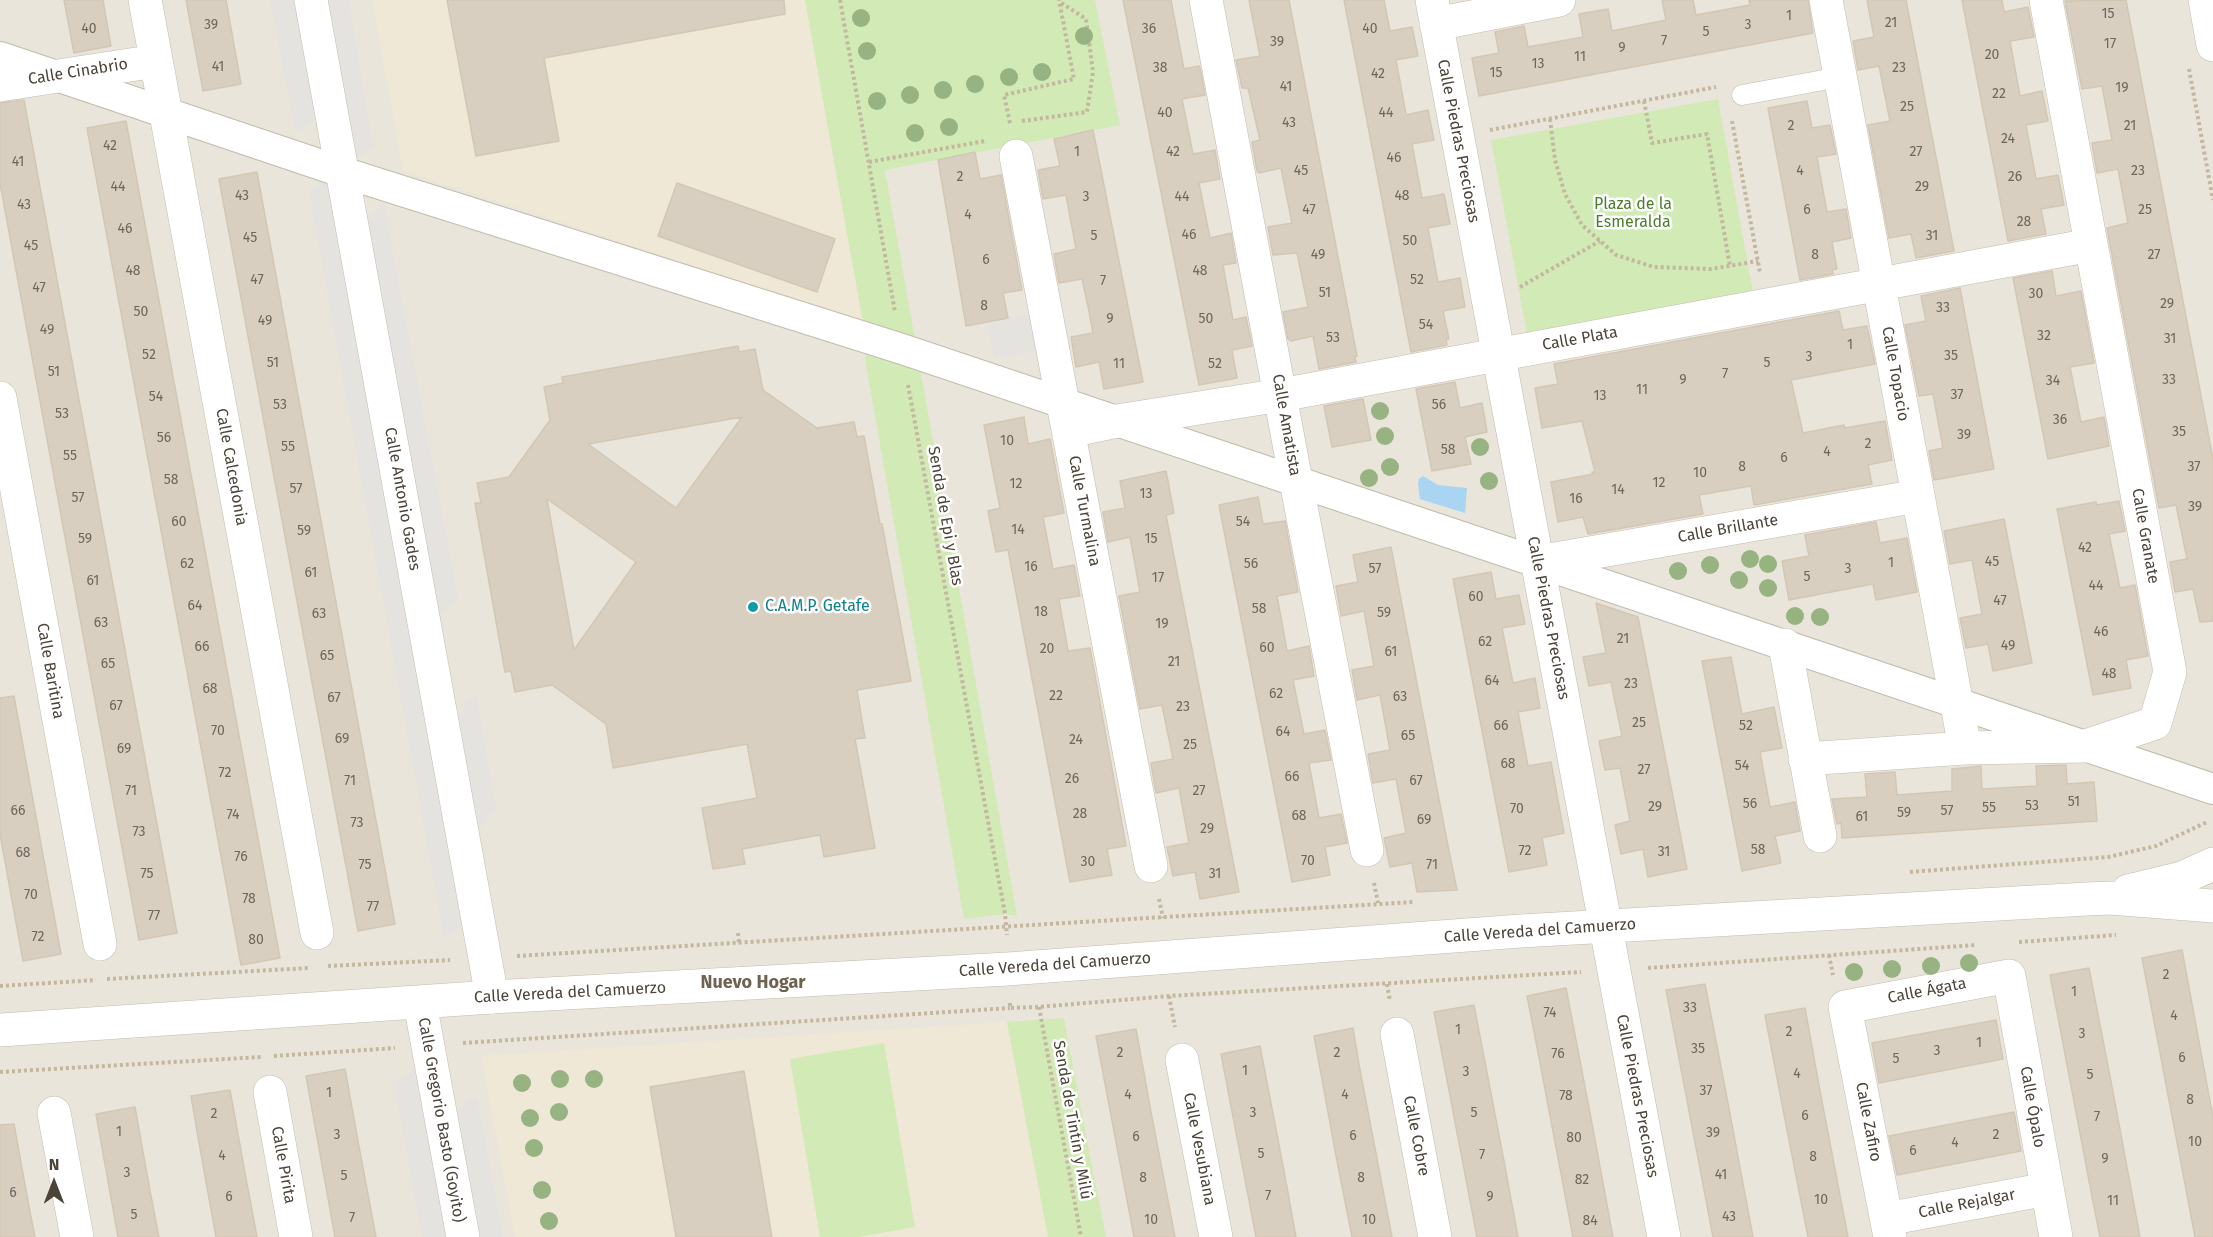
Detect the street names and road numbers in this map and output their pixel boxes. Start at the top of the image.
street label: Calle Cinabrio [27,55,129,89]
street label: Calle Piedras Preciosas [1433,58,1483,224]
street label: Calle Plata [1541,323,1619,355]
street label: Calle Topacio [1877,325,1913,423]
street label: Calle Amatista [1268,372,1304,478]
street label: Calle Calcedonia [211,407,251,527]
street label: Calle Antonio Gades [380,426,424,572]
street label: Senda de Epi y Blas [923,445,967,587]
street label: Calle Turmalina [1064,454,1104,568]
street label: Calle Granate [2127,487,2163,585]
street label: Calle Brillante [1676,511,1780,547]
street label: Calle Piedras Preciosas [1523,535,1573,701]
street label: Calle Baritina [32,622,68,720]
street label: Calle Vereda del Camuerzo [1443,915,1637,947]
street label: Calle Vereda del Camuerzo [958,949,1152,981]
street label: Calle Ágata [1886,974,1968,1008]
street label: Calle Vereda del Camuerzo [473,978,667,1008]
street label: Calle Piedras Preciosas [1612,1013,1662,1179]
street label: Calle Gregorio Basto (Goyito) [414,1016,468,1224]
street label: Senda de Tintín y Milú [1049,1039,1095,1201]
street label: Calle Ópalo [2015,1065,2049,1149]
street label: Calle Zafiro [1851,1081,1885,1163]
street label: Calle Vesubiana [1179,1091,1219,1207]
street label: Calle Cobre [1399,1094,1433,1178]
street label: Calle Pirita [267,1125,299,1205]
street label: Calle Rejalgar [1917,1185,2017,1223]

